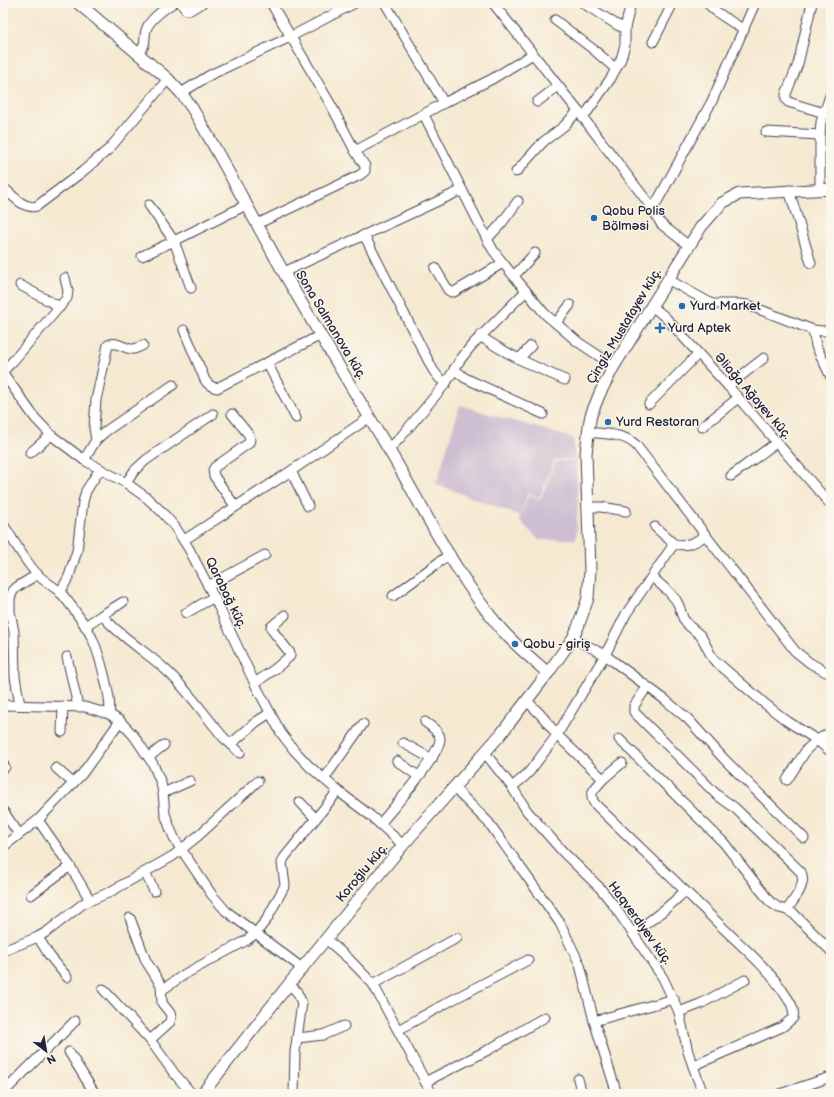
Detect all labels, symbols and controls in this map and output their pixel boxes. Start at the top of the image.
place label: Qobu Polis Bölməsi [602,203,665,234]
marker: Qobu Polis Bölməsi [589,213,599,223]
street label: Çingiz Mustafayev küç. [583,265,665,387]
street label: Sona Salmanova küç. [292,268,370,383]
place label: Yurd Market [689,298,761,314]
marker: Yurd Market [677,301,687,311]
place label: Yurd Aptek [667,320,731,336]
marker: Yurd Aptek [655,323,665,333]
street label: Əliağa Ağayev küç. [711,349,795,443]
place label: Yurd Restoran [615,414,699,430]
marker: Yurd Restoran [603,417,613,427]
street label: Qarabağ küç. [202,554,250,632]
place label: Qobu - giriş [523,636,591,652]
marker: Qobu - giriş [510,639,520,649]
street label: Koroğlu küç. [333,840,391,906]
street label: Haqverdiyev küç. [605,878,676,968]
north arrow [26,1031,66,1071]
text: N [44,1051,58,1067]

